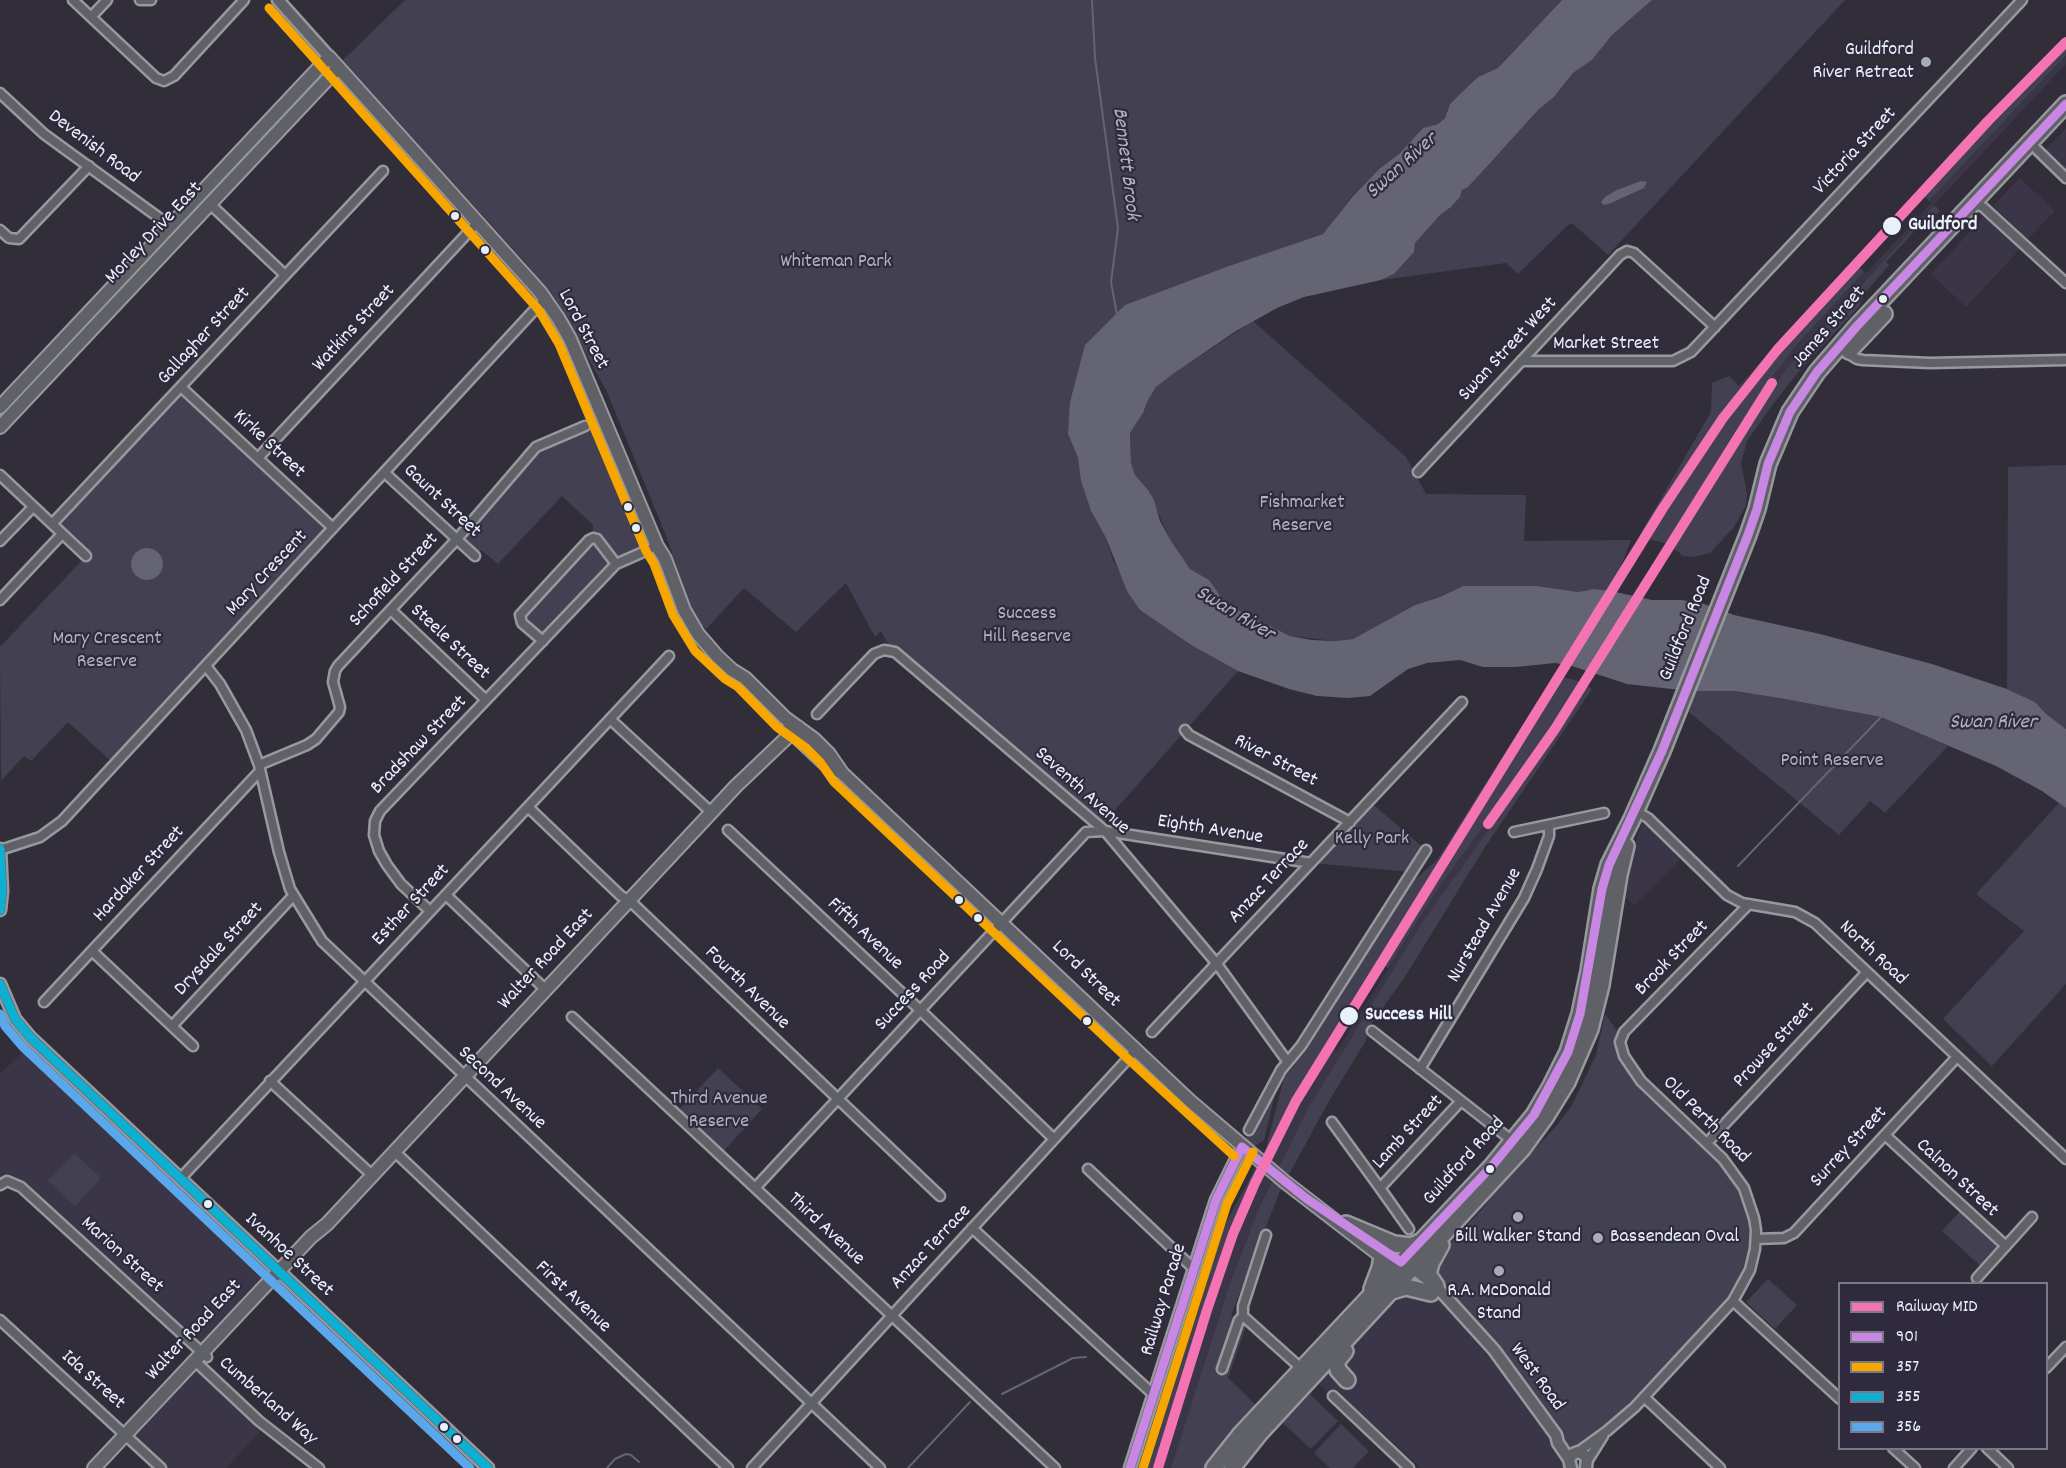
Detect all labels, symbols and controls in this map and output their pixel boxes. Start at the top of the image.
place label: Guildford River Retreat [1813,39,1914,86]
marker: Guildford River Retreat [1919,55,1933,69]
street label: Victoria Street [1809,103,1903,201]
street label: Devenish Road [42,106,144,190]
water label: Bennett Brook [1105,106,1143,222]
water label: Swan River [1362,129,1444,205]
street label: Morley Drive East [101,178,209,290]
unlabelled marker [449,210,461,222]
place label: Guildford [1908,214,1977,238]
marker: Guildford [1881,215,1903,237]
unlabelled marker [479,244,491,256]
park label: Whiteman Park [780,251,892,275]
street label: Watkins Street [308,280,402,378]
street label: James Street [1788,282,1872,374]
street label: Gallagher Street [153,283,257,391]
street label: Lord Street [551,286,613,374]
street label: Swan Street West [1454,293,1564,407]
unlabelled marker [1877,293,1889,305]
street label: Market Street [1553,333,1659,357]
street label: Kirke Street [227,405,309,485]
street label: Gaunt Street [397,460,485,544]
park label: Fishmarket Reserve [1259,492,1345,539]
unlabelled marker [622,501,634,513]
unlabelled marker [630,522,642,534]
street label: Mary Crescent [222,526,314,622]
street label: Schofield Street [345,529,445,633]
street label: Guildford Road [1655,573,1719,685]
water label: Swan River [1190,582,1278,648]
street label: Steele Street [404,600,494,686]
park label: Success Hill Reserve [983,603,1071,650]
park label: Mary Crescent Reserve [52,628,162,675]
street label: Bradshaw Street [367,691,473,801]
water label: Swan River [1949,711,2037,737]
street label: River Street [1229,730,1321,794]
street label: Seventh Avenue [1028,743,1134,841]
park label: Point Reserve [1780,750,1884,774]
street label: Eighth Avenue [1156,811,1264,851]
street label: Hardaker Street [89,822,191,928]
park label: Kelly Park [1335,828,1409,852]
street label: Anzac Terrace [1225,834,1315,930]
street label: Esther Street [368,860,456,952]
street label: Nurstead Avenue [1443,864,1529,988]
street label: Fifth Avenue [821,894,907,976]
unlabelled marker [953,894,965,906]
street label: Drysdale Street [170,898,270,1002]
street label: Walter Road East [494,904,600,1016]
unlabelled marker [972,912,984,924]
street label: Brook Street [1631,916,1715,1002]
street label: North Road [1833,916,1911,992]
street label: Lord Street [1045,936,1125,1014]
street label: Fourth Avenue [698,942,794,1036]
street label: Success Road [871,947,957,1037]
street label: Prowse Street [1729,998,1821,1094]
place label: Success Hill [1365,1004,1452,1028]
marker: Success Hill [1338,1005,1360,1027]
unlabelled marker [1081,1015,1093,1027]
street label: Second Avenue [452,1042,550,1136]
street label: Old Perth Road [1656,1072,1754,1170]
park label: Third Avenue Reserve [671,1088,767,1135]
street label: Lamb Street [1368,1091,1450,1175]
street label: Surrey Street [1806,1102,1894,1194]
street label: Guildford Road [1419,1113,1511,1211]
street label: Calnon Street [1910,1135,2002,1223]
unlabelled marker [1484,1163,1496,1175]
street label: Third Avenue [781,1188,869,1272]
unlabelled marker [202,1198,214,1210]
street label: Anzac Terrace [887,1200,977,1296]
street label: Ivanhoe Street [238,1209,338,1303]
marker: Bill Walker Stand [1511,1210,1525,1224]
street label: Marion Street [75,1212,167,1300]
place label: Bill Walker Stand [1455,1226,1581,1250]
place label: Bassendean Oval [1610,1226,1739,1250]
marker: Bassendean Oval [1591,1231,1605,1245]
street label: Railway Parade [1137,1241,1193,1359]
street label: First Avenue [529,1257,615,1339]
marker: R.A. McDonald Stand [1492,1264,1506,1278]
street label: Walter Road East [142,1275,248,1387]
place label: R.A. McDonald Stand [1447,1280,1551,1327]
legend [1838,1282,2048,1450]
text: Railway MID [1896,1295,1978,1320]
text: 901 [1896,1325,1918,1350]
street label: West Road [1503,1339,1569,1417]
street label: Ida Street [55,1346,129,1416]
street label: Cumberland Way [213,1352,321,1452]
text: 357 [1896,1355,1919,1380]
text: 355 [1896,1385,1921,1410]
text: 356 [1896,1415,1921,1440]
unlabelled marker [438,1421,450,1433]
unlabelled marker [451,1433,463,1445]

